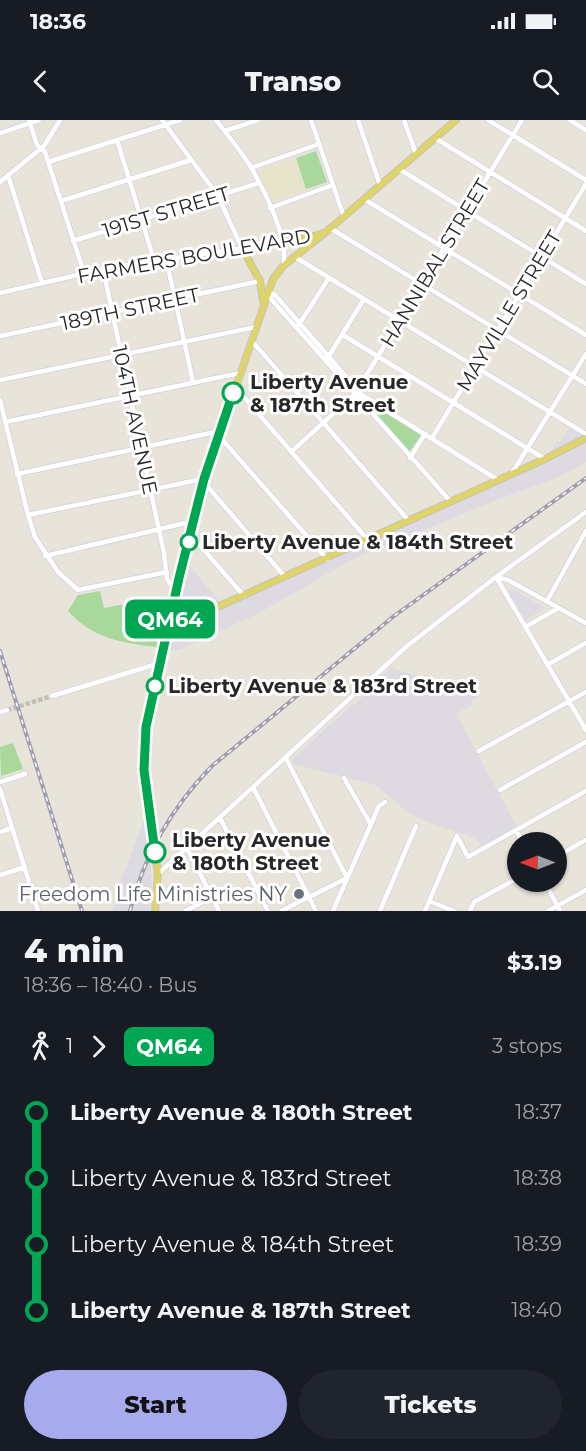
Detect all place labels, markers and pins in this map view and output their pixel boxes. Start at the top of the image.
place label: Liberty Avenue & 187th Street [250,370,409,417]
marker: Liberty Avenue & 187th Street [222,382,244,404]
place label: Liberty Avenue & 184th Street [202,530,514,554]
marker: Liberty Avenue & 184th Street [180,533,198,551]
place label: Liberty Avenue & 183rd Street [168,674,477,698]
marker: Liberty Avenue & 183rd Street [146,677,164,695]
place label: Liberty Avenue & 180th Street [172,828,331,875]
marker: Liberty Avenue & 180th Street [144,841,166,863]
place label: Freedom Life Ministries NY [19,882,287,906]
marker: Freedom Life Ministries NY [292,887,306,901]

